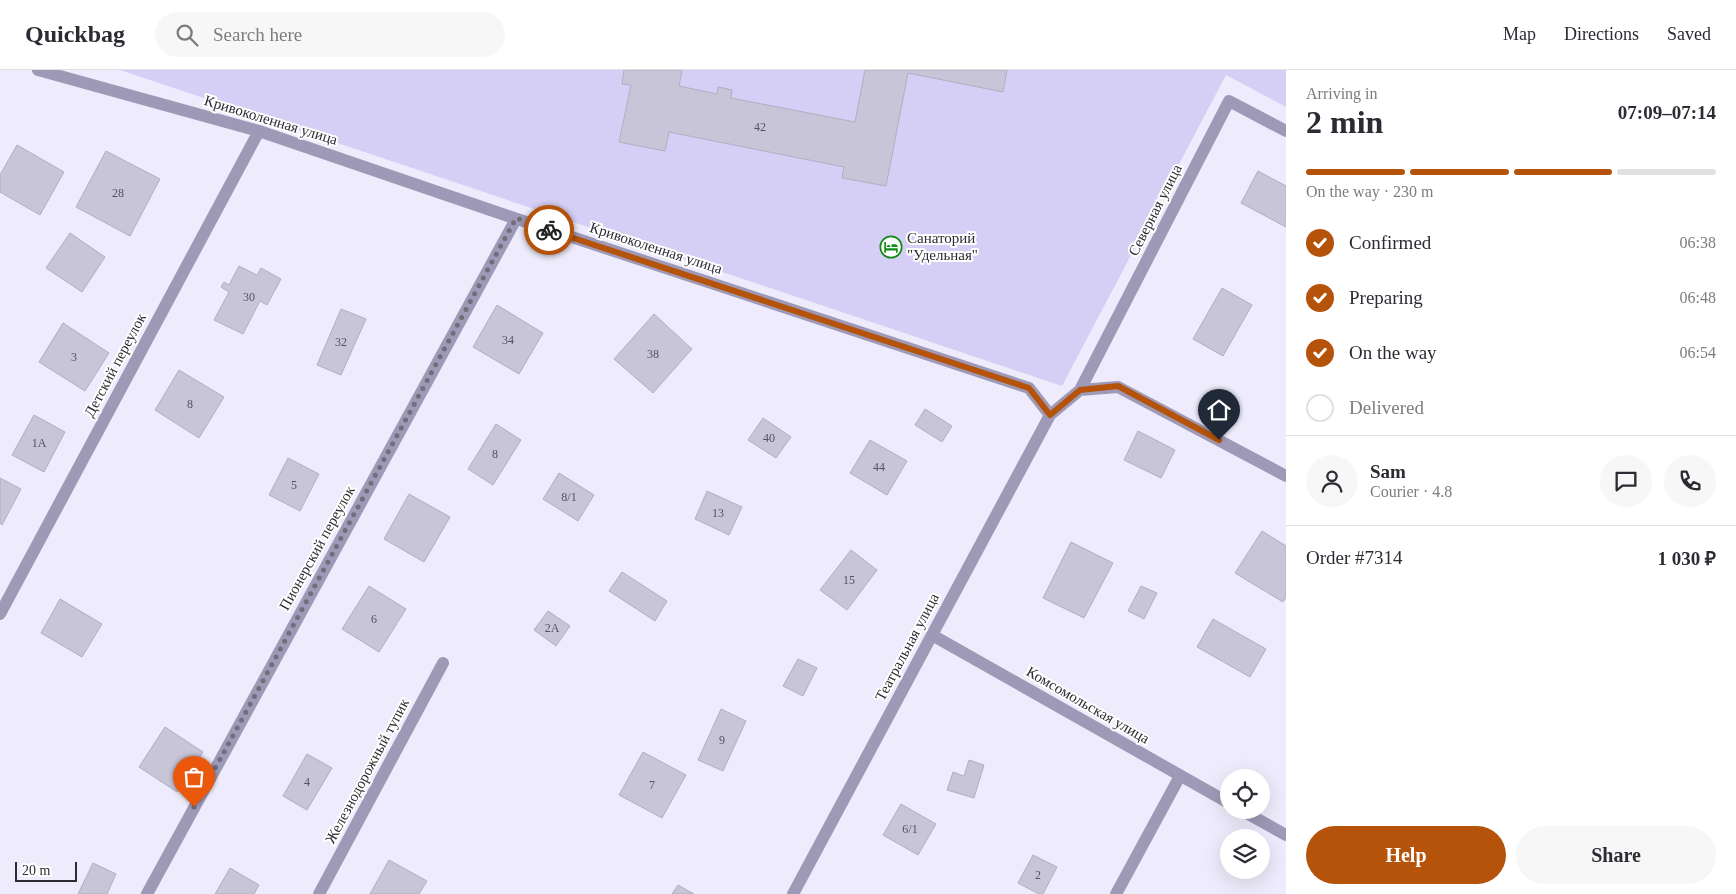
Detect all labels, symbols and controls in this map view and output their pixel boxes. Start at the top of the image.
search box [155,12,505,57]
text: Quickbag [25,21,125,47]
icon: search [173,21,201,49]
text: Search here [213,24,302,45]
text: Map [1503,24,1536,44]
text: Directions [1564,24,1639,44]
text: Saved [1667,24,1711,44]
text: Arriving in [1306,85,1378,102]
street label: Кривоколенная улица [202,92,340,148]
text: 07:09–07:14 [1618,102,1716,123]
text: 2 min [1306,104,1383,140]
house number: 42 [754,120,766,134]
street label: Северная улица [1125,161,1185,258]
text: On the way · 230 m [1306,183,1434,200]
house number: 28 [112,186,124,200]
courier [524,205,574,255]
icon: bike [535,216,563,244]
street label: Кривоколенная улица [588,219,725,277]
icon: check [1306,229,1334,257]
place label: Санаторий "Удельная" [907,230,978,263]
text: Confirmed [1349,232,1431,253]
text: 06:38 [1680,234,1716,251]
hotel icon: Санаторий "Удельная" [879,235,903,259]
icon: check [1306,284,1334,312]
text: Preparing [1349,287,1423,308]
text: 06:48 [1680,289,1716,306]
house number: 30 [243,290,255,304]
street label: Детский переулок [81,310,149,420]
house number: 34 [502,333,514,347]
house number: 32 [335,335,347,349]
icon: check [1306,339,1334,367]
text: On the way [1349,342,1437,363]
text: 06:54 [1680,344,1716,361]
house number: 38 [647,347,659,361]
house number: 3 [71,350,77,364]
pin [1198,389,1240,440]
icon: home [1205,396,1233,424]
house number: 8 [187,397,193,411]
text: Delivered [1349,397,1424,418]
house number: 40 [763,431,775,445]
house number: 1А [32,436,47,450]
house number: 8 [492,447,498,461]
button: person [1306,455,1358,507]
button: chat [1600,455,1652,507]
button: phone [1664,455,1716,507]
house number: 44 [873,460,885,474]
text: Sam [1370,461,1406,482]
house number: 5 [291,478,297,492]
street label: Пионерский переулок [276,482,358,613]
text: Courier · 4.8 [1370,483,1452,500]
house number: 8/1 [561,490,577,504]
house number: 13 [712,506,724,520]
text: Order #7314 [1306,547,1403,568]
text: 1 030 ₽ [1657,548,1716,569]
house number: 15 [843,573,855,587]
street label: Театральная улица [872,590,942,703]
house number: 6 [371,612,377,626]
house number: 2А [545,621,560,635]
street label: Комсомольская улица [1024,663,1152,747]
street label: Железнодорожный тупик [322,695,412,846]
house number: 9 [719,733,725,747]
pin [173,756,215,807]
icon: bag [180,763,208,791]
map controls [1220,769,1270,879]
button: locate [1220,769,1270,819]
house number: 4 [304,775,310,789]
house number: 7 [649,778,655,792]
house number: 6/1 [902,822,918,836]
button: Help [1306,826,1506,884]
button: Share [1516,826,1716,884]
button: layers [1220,829,1270,879]
scale bar [15,859,78,882]
text: 20 m [22,863,50,878]
house number: 2 [1035,868,1041,882]

